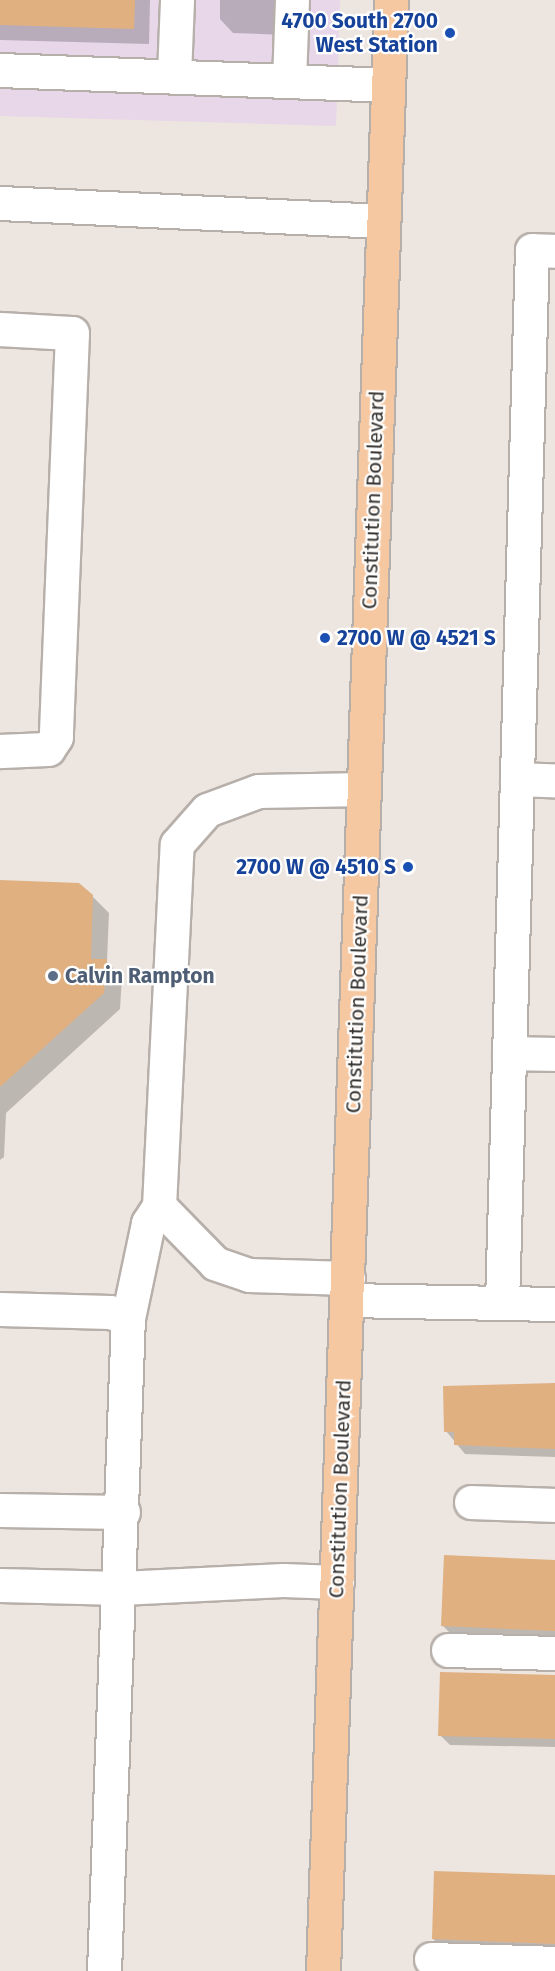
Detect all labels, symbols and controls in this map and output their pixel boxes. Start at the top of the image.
place label: 4700 South 2700 West Station [281,8,438,58]
marker: 4700 South 2700 West Station [443,26,457,40]
street label: Constitution Boulevard [357,390,389,610]
place label: 2700 W @ 4521 S [337,625,496,651]
marker: 2700 W @ 4521 S [318,631,332,645]
place label: 2700 W @ 4510 S [236,854,396,880]
marker: 2700 W @ 4510 S [401,860,415,874]
street label: Constitution Boulevard [341,894,373,1114]
place label: Calvin Rampton [65,963,215,989]
marker: Calvin Rampton [46,969,60,983]
street label: Constitution Boulevard [324,1379,356,1599]

